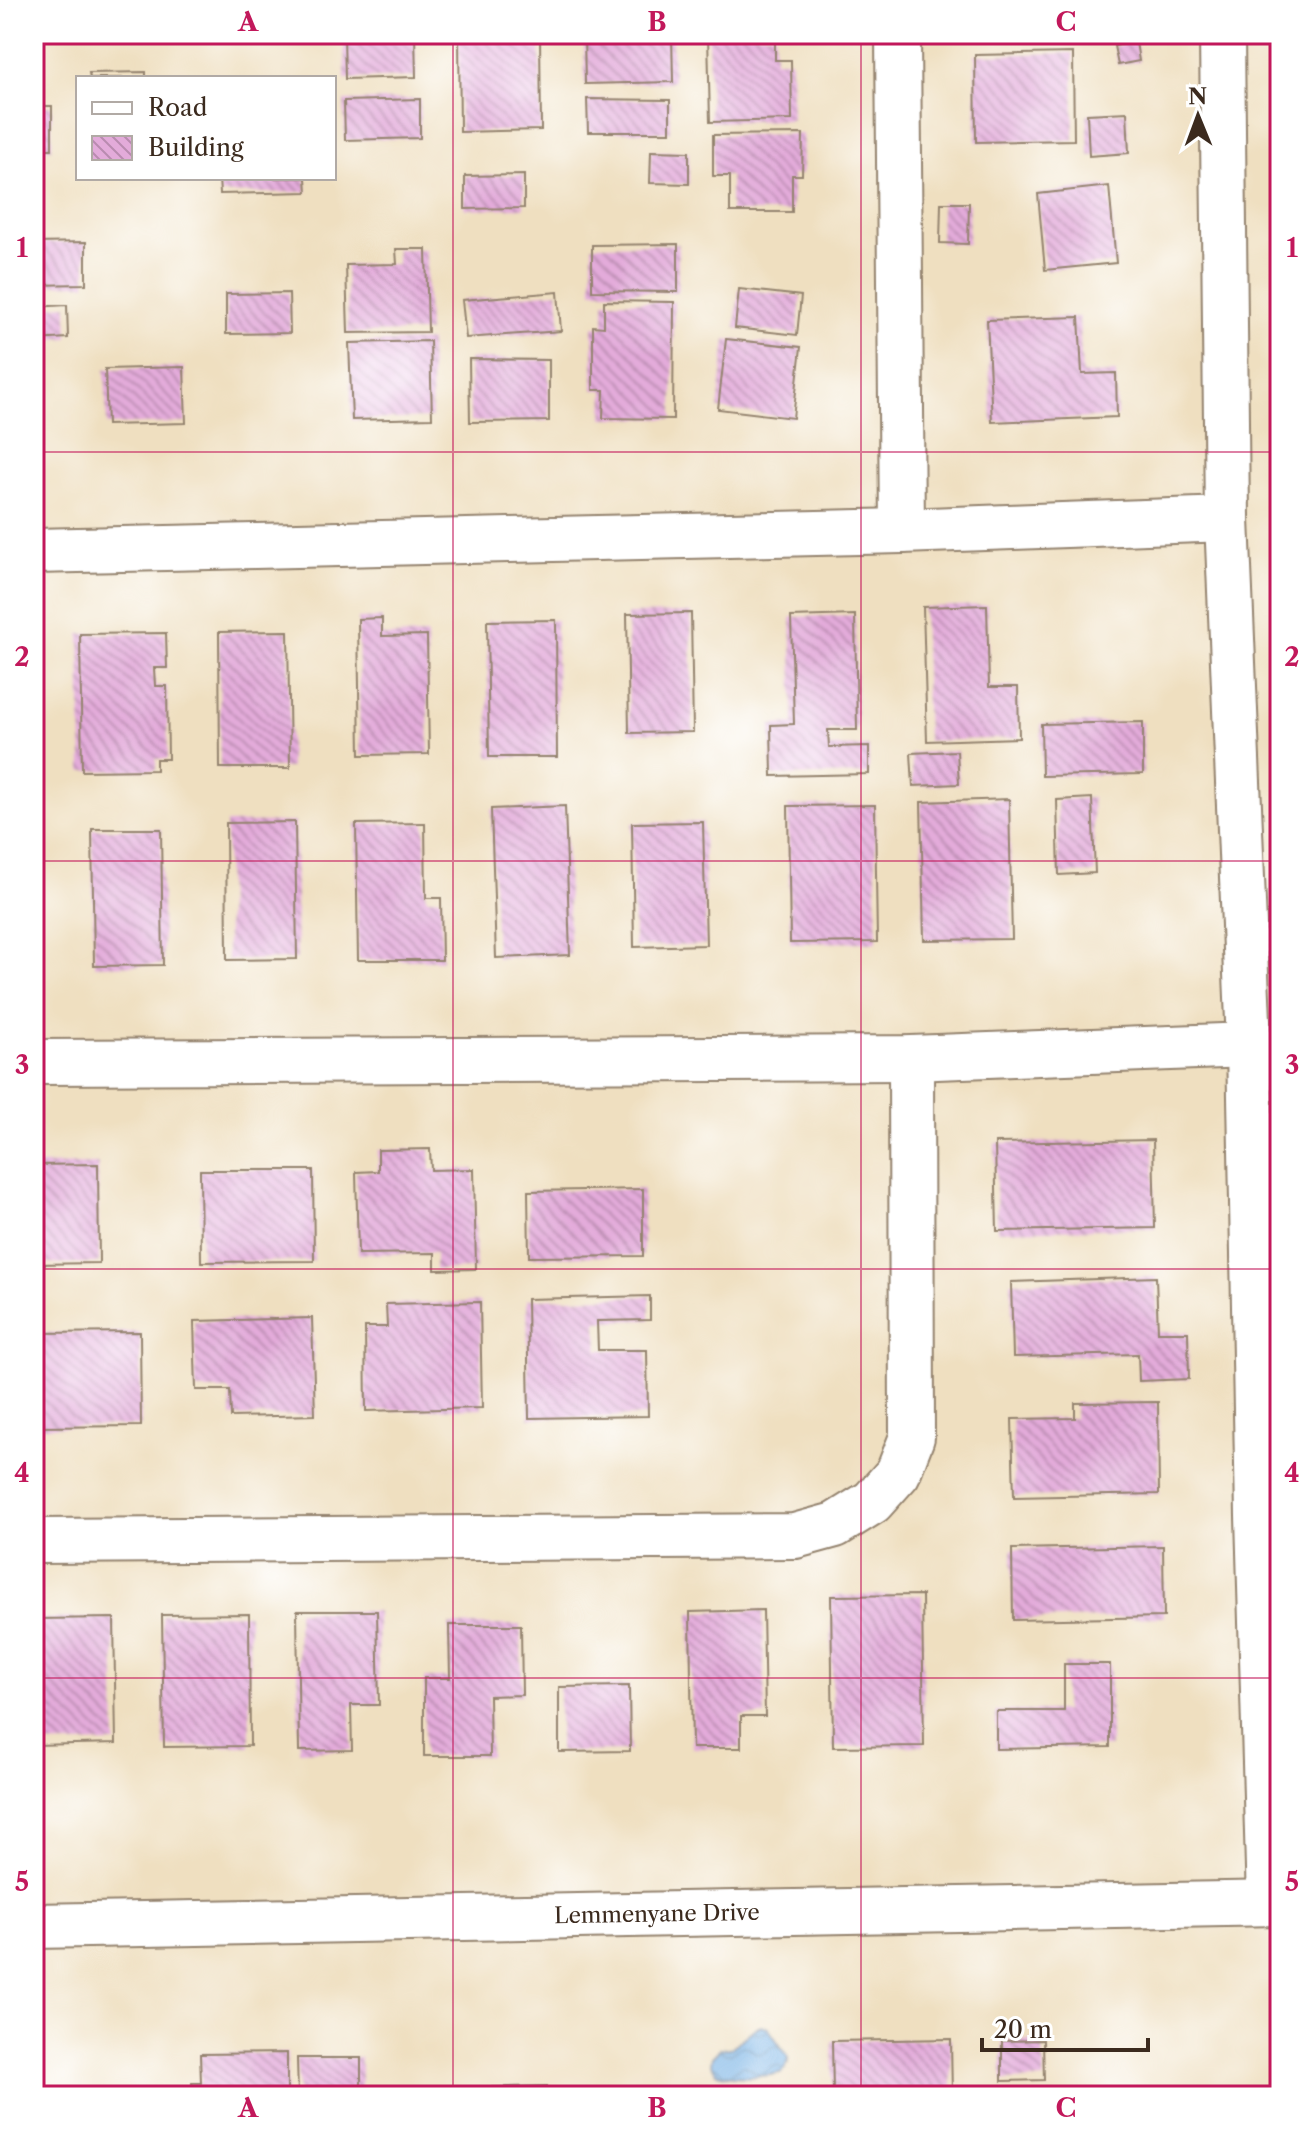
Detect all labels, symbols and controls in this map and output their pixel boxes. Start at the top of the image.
text: A [237,6,259,38]
text: B [647,6,667,38]
text: C [1056,6,1076,38]
legend [76,76,336,180]
north arrow [1158,76,1238,156]
text: N [1188,83,1207,110]
text: Road [148,93,208,122]
text: Building [148,133,244,162]
text: 1 [16,232,28,264]
text: 1 [1286,232,1298,264]
text: 2 [14,641,30,673]
text: 2 [1284,641,1300,673]
text: 3 [15,1049,29,1081]
text: 3 [1285,1049,1299,1081]
text: 4 [14,1457,30,1489]
text: 4 [1284,1457,1300,1489]
text: 5 [15,1866,29,1898]
text: 5 [1285,1866,1299,1898]
street label: Lemmenyane Drive [554,1899,760,1929]
scale bar [982,2002,1148,2052]
text: 20 m [994,2015,1052,2044]
text: A [237,2092,259,2124]
text: B [647,2092,667,2124]
text: C [1056,2092,1076,2124]

